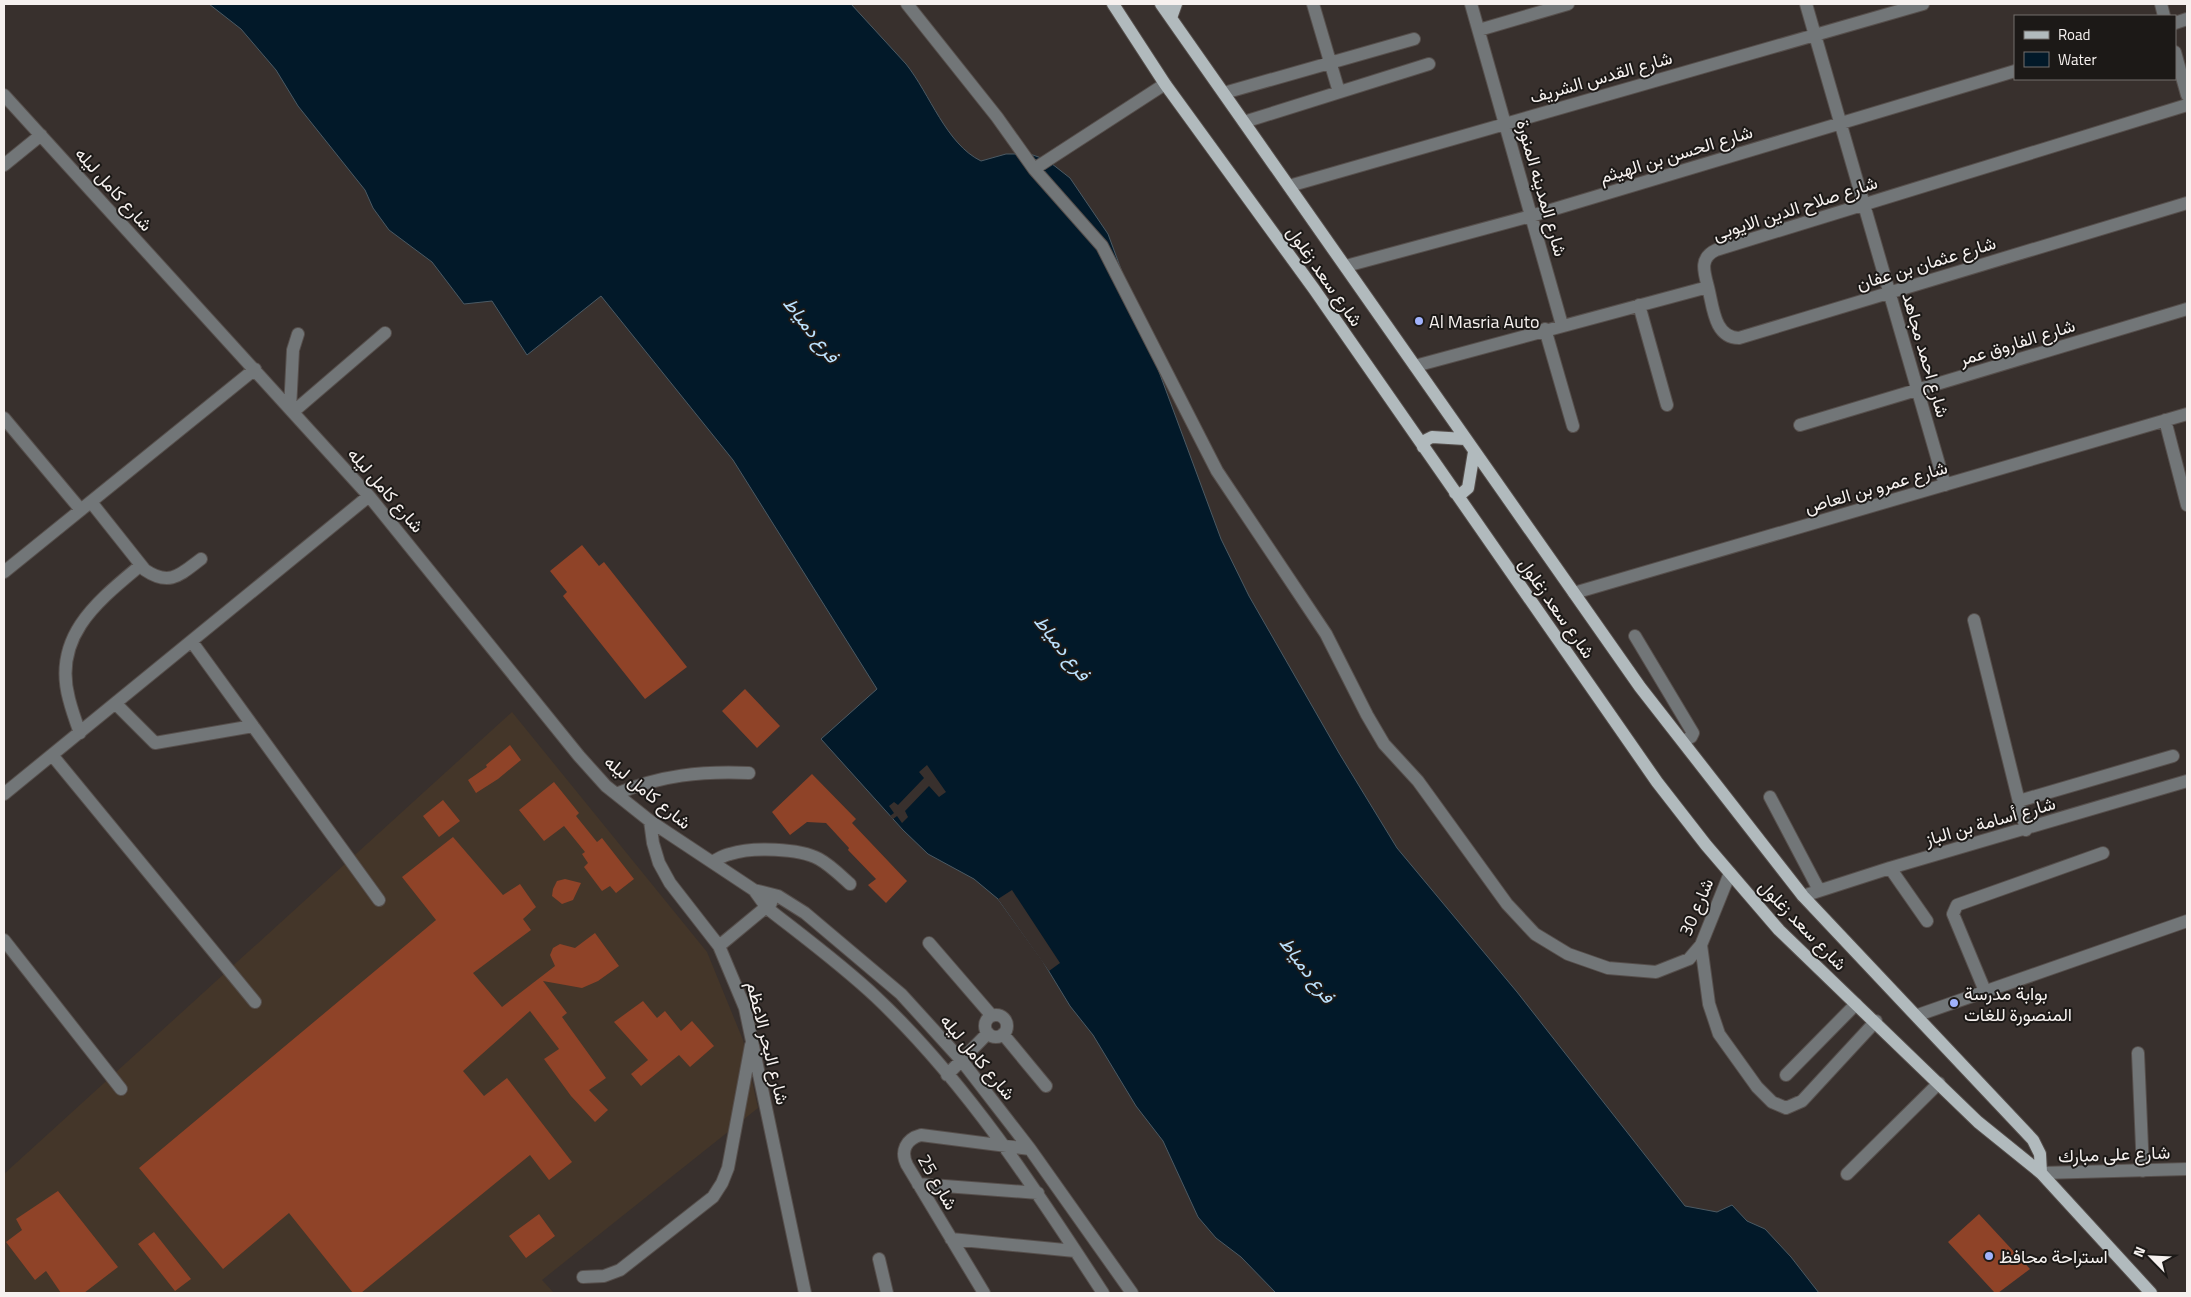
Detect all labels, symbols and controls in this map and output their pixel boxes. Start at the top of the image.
legend [2014,15,2176,80]
text: Road [2058,23,2090,46]
street label: شارع القدس الشريف [1527,44,1675,110]
text: Water [2058,48,2097,71]
street label: شارع المدينه المنورة [1510,116,1574,260]
street label: شارع الحسن بن الهيثم [1596,118,1756,190]
street label: شارع كامل ليله [69,141,159,237]
street label: شارع صلاح الدين الايوبى [1709,169,1881,247]
street label: شارع سعد زغلول [1280,220,1370,332]
street label: شارع عثمان بن عفان [1853,229,1999,297]
street label: شارع احمد مجاهد [1895,289,1957,421]
water label: فرع دمياط [777,290,848,369]
place label: Al Masria Auto [1429,308,1540,335]
street label: شارع الفاروق عمر [1955,312,2078,373]
marker: Al Masria Auto [1413,315,1425,327]
street label: شارع كامل ليله [341,441,431,539]
street label: شارع عمرو بن العاص [1801,454,1951,520]
street label: شارع سعد زغلول [1512,552,1602,664]
water label: فرع دمياط [1028,608,1099,687]
street label: شارع كامل ليله [599,748,697,836]
street label: شارع أسامة بن الباز [1921,789,2059,853]
street label: شارع سعد زغلول [1752,873,1854,977]
street label: شارع 30 [1672,874,1720,940]
water label: فرع دمياط [1273,929,1344,1010]
street label: شارع البحر الاعظم [740,978,796,1108]
place label: بوابة مدرسة المنصورة للغات [1964,980,2072,1028]
marker: بوابة مدرسة المنصورة للغات [1948,997,1960,1009]
street label: شارع كامل ليله [934,1008,1022,1106]
street label: شارع على مبارك [2057,1139,2171,1169]
street label: شارع 25 [911,1149,965,1215]
north arrow [2126,1232,2176,1282]
place label: استراحة محافظ [1999,1243,2108,1270]
text: N [2127,1243,2150,1260]
marker: استراحة محافظ [1983,1250,1995,1262]

